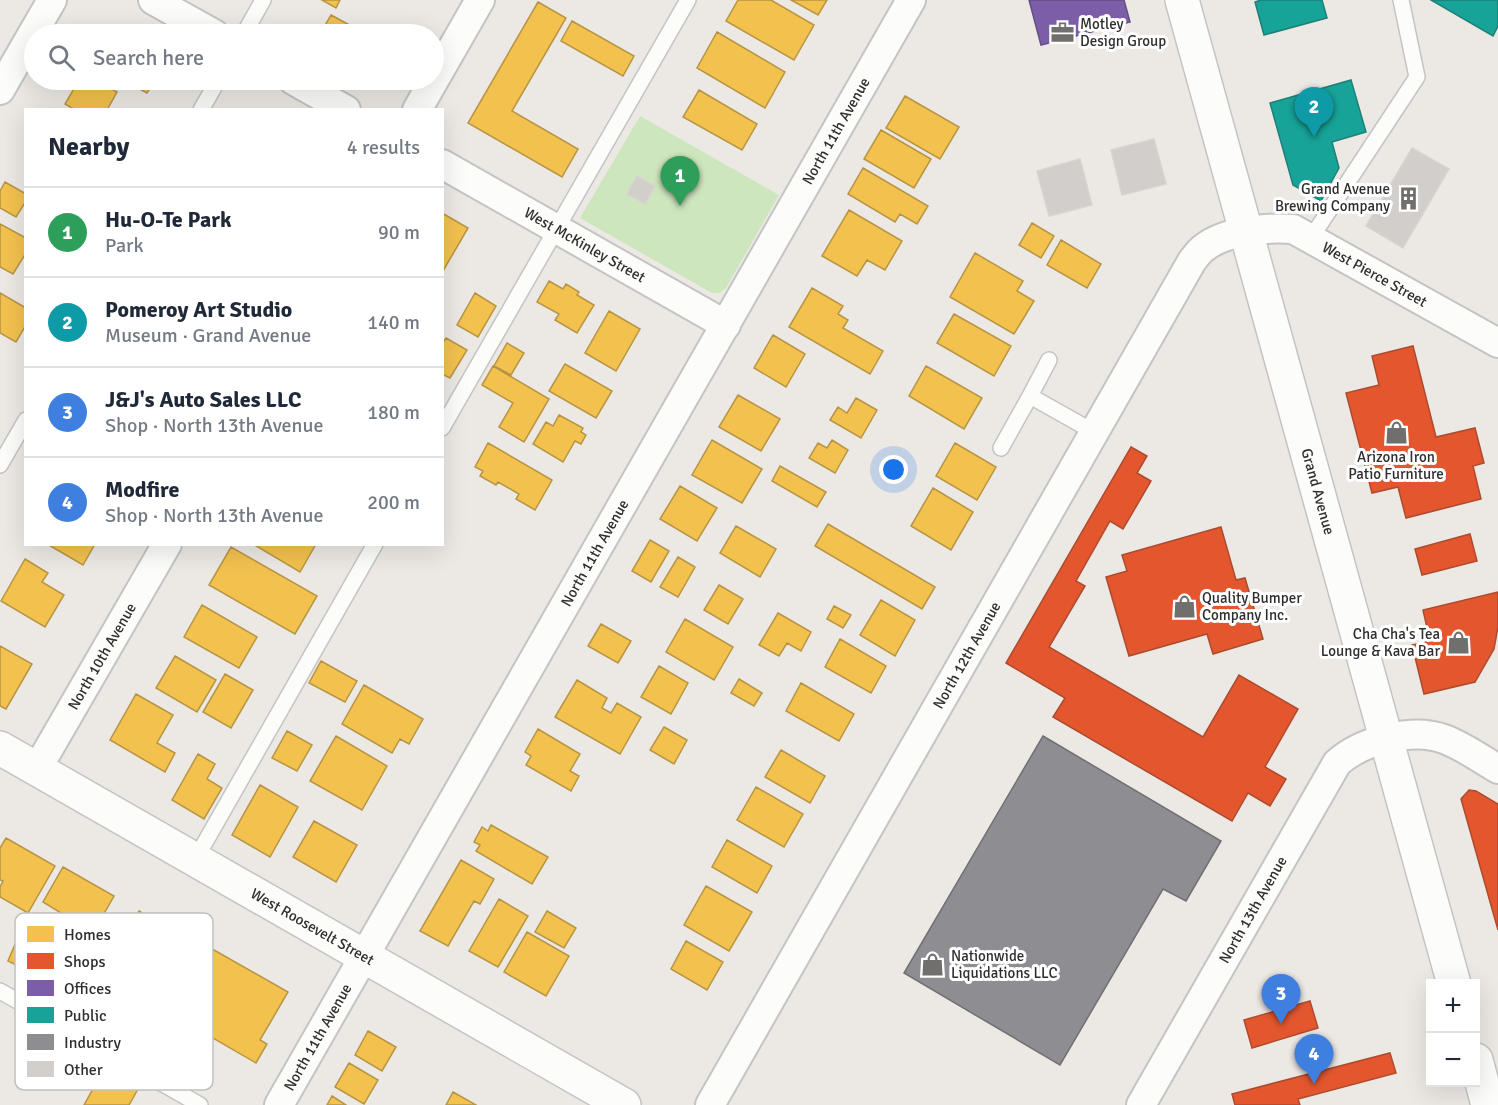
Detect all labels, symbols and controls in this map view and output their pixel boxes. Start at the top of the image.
place label: Motley Design Group [1080,15,1166,50]
office icon: Motley Design Group [1049,20,1075,46]
search box [24,24,444,90]
icon: search [45,41,78,74]
text: Search here [93,44,204,71]
street label: North 11th Avenue [798,74,874,188]
pin: 2 [1294,88,1334,137]
text: Nearby [48,131,129,163]
text: 4 results [347,135,420,160]
pin: 1 [660,156,700,206]
place label: Grand Avenue Brewing Company [1275,180,1390,215]
building icon: Grand Avenue Brewing Company [1395,185,1421,211]
street label: West McKinley Street [521,203,648,286]
text: Hu-O-Te Park [105,206,232,233]
text: 1 [62,220,73,245]
text: 90 m [378,220,420,245]
text: Park [105,233,143,258]
street label: West Pierce Street [1319,238,1430,311]
text: Pomeroy Art Studio [105,296,292,323]
text: 2 [62,310,73,335]
text: 140 m [367,310,420,335]
text: Museum · Grand Avenue [105,323,311,348]
text: J&J's Auto Sales LLC [105,386,301,413]
text: 3 [62,400,73,425]
text: 180 m [367,400,420,425]
text: Shop · North 13th Avenue [105,413,323,438]
shop icon: Arizona Iron Patio Furniture [1383,420,1409,446]
street label: Grand Avenue [1297,446,1338,537]
place label: Arizona Iron Patio Furniture [1348,448,1444,483]
your location [879,455,908,484]
text: Modfire [105,476,179,503]
text: 4 [62,490,73,515]
text: 200 m [367,490,420,515]
street label: North 11th Avenue [557,496,632,610]
text: Shop · North 13th Avenue [105,503,323,528]
place label: Quality Bumper Company Inc. [1202,589,1302,624]
shop icon: Quality Bumper Company Inc. [1171,594,1197,620]
street label: North 12th Avenue [929,598,1005,712]
street label: North 10th Avenue [64,600,140,713]
place label: Cha Cha's Tea Lounge & Kava Bar [1321,625,1440,660]
shop icon: Cha Cha's Tea Lounge & Kava Bar [1445,630,1471,656]
street label: North 13th Avenue [1215,853,1291,967]
street label: West Roosevelt Street [248,884,377,969]
legend [15,913,213,1090]
text: Homes [64,925,111,945]
place label: Nationwide Liquidations LLC [951,947,1058,982]
text: Shops [64,952,105,972]
shop icon: Nationwide Liquidations LLC [920,952,946,978]
pin: 3 [1262,974,1300,1024]
text: Offices [64,979,111,999]
map controls [1426,979,1480,1087]
button: + [1426,979,1480,1033]
street label: North 11th Avenue [280,981,355,1094]
text: Public [64,1006,107,1026]
text: Industry [64,1033,122,1053]
button: − [1426,1033,1480,1087]
pin: 4 [1294,1034,1334,1084]
text: Other [64,1060,103,1080]

